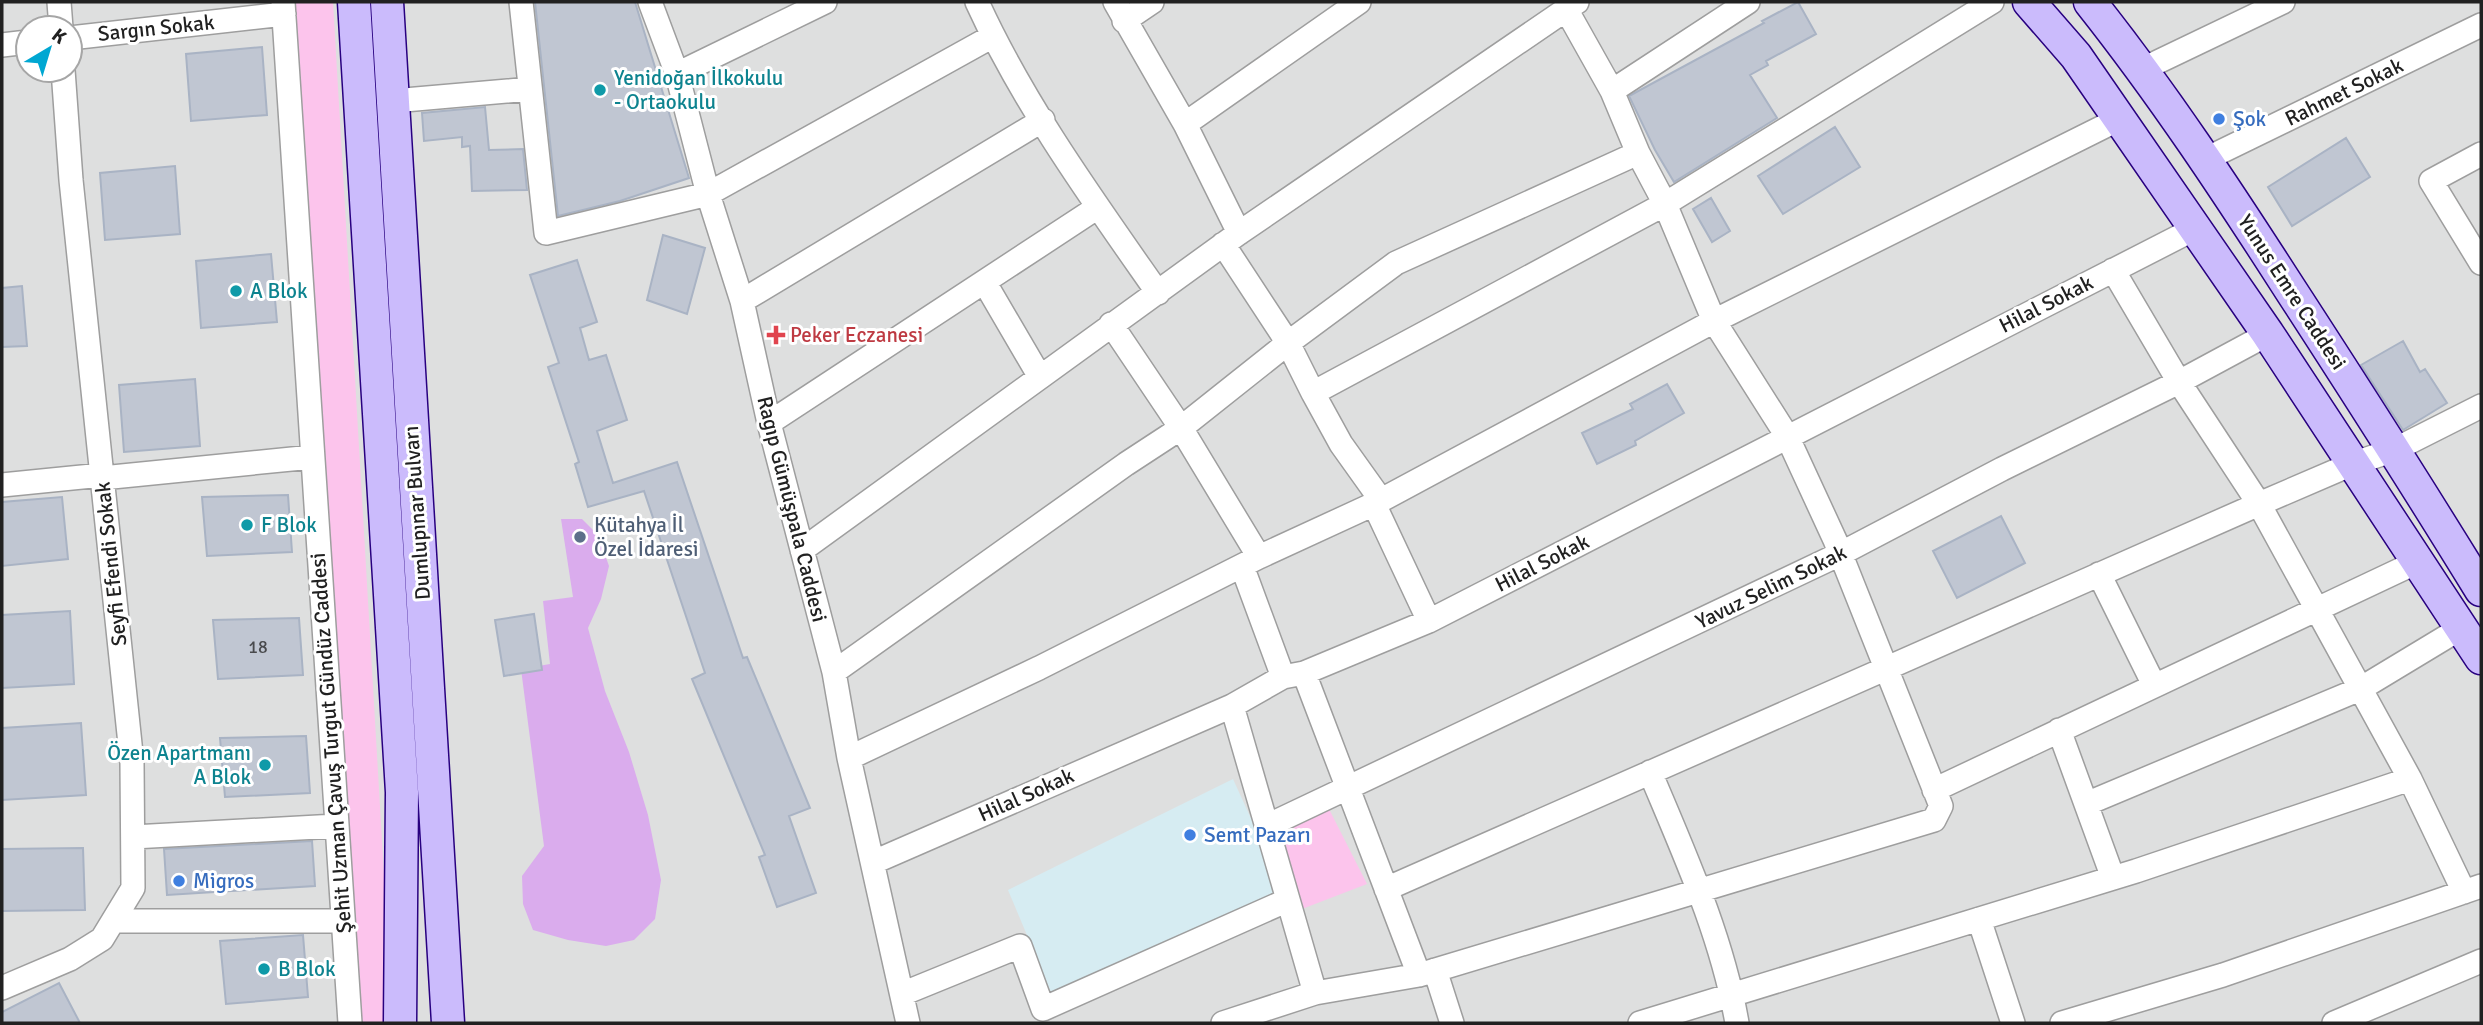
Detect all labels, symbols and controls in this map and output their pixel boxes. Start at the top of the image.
street label: Sargın Sokak [96,9,216,47]
north arrow [14,14,84,84]
text: K [47,23,71,50]
street label: Rahmet Sokak [2281,52,2408,132]
place label: Yenidoğan İlkokulu - Ortaokulu [614,65,783,115]
marker: Yenidoğan İlkokulu - Ortaokulu [592,82,608,98]
place label: Şok [2233,106,2267,132]
marker: Şok [2211,111,2227,127]
street label: Yunus Emre Caddesi [2232,210,2352,374]
street label: Hilal Sokak [1995,269,2098,339]
place label: A Blok [250,278,308,304]
marker: A Blok [228,283,244,299]
place label: Peker Eczanesi [790,322,923,348]
marker: Peker Eczanesi [768,327,784,343]
street label: Ragıp Gümüşpala Caddesi [751,393,833,625]
street label: Dumlupınar Bulvarı [398,425,436,601]
street label: Seyfi Efendi Sokak [89,480,133,647]
place label: F Blok [261,512,317,538]
place label: Kütahya İl Özel İdaresi [594,512,699,562]
marker: F Blok [239,517,255,533]
street label: Hilal Sokak [1491,528,1594,598]
marker: Kütahya İl Özel İdaresi [572,529,588,545]
street label: Yavuz Selim Sokak [1691,539,1851,635]
street label: Şehit Uzman Çavuş Turgut Gündüz Caddesi [305,552,357,934]
house number: 18 [248,636,268,658]
place label: Özen Apartmanı A Blok [107,740,251,790]
marker: Özen Apartmanı A Blok [257,757,273,773]
street label: Hilal Sokak [974,762,1078,828]
place label: Semt Pazarı [1204,822,1311,848]
marker: Semt Pazarı [1182,827,1198,843]
place label: Migros [193,868,254,894]
marker: Migros [171,873,187,889]
place label: B Blok [278,956,336,982]
marker: B Blok [256,961,272,977]

